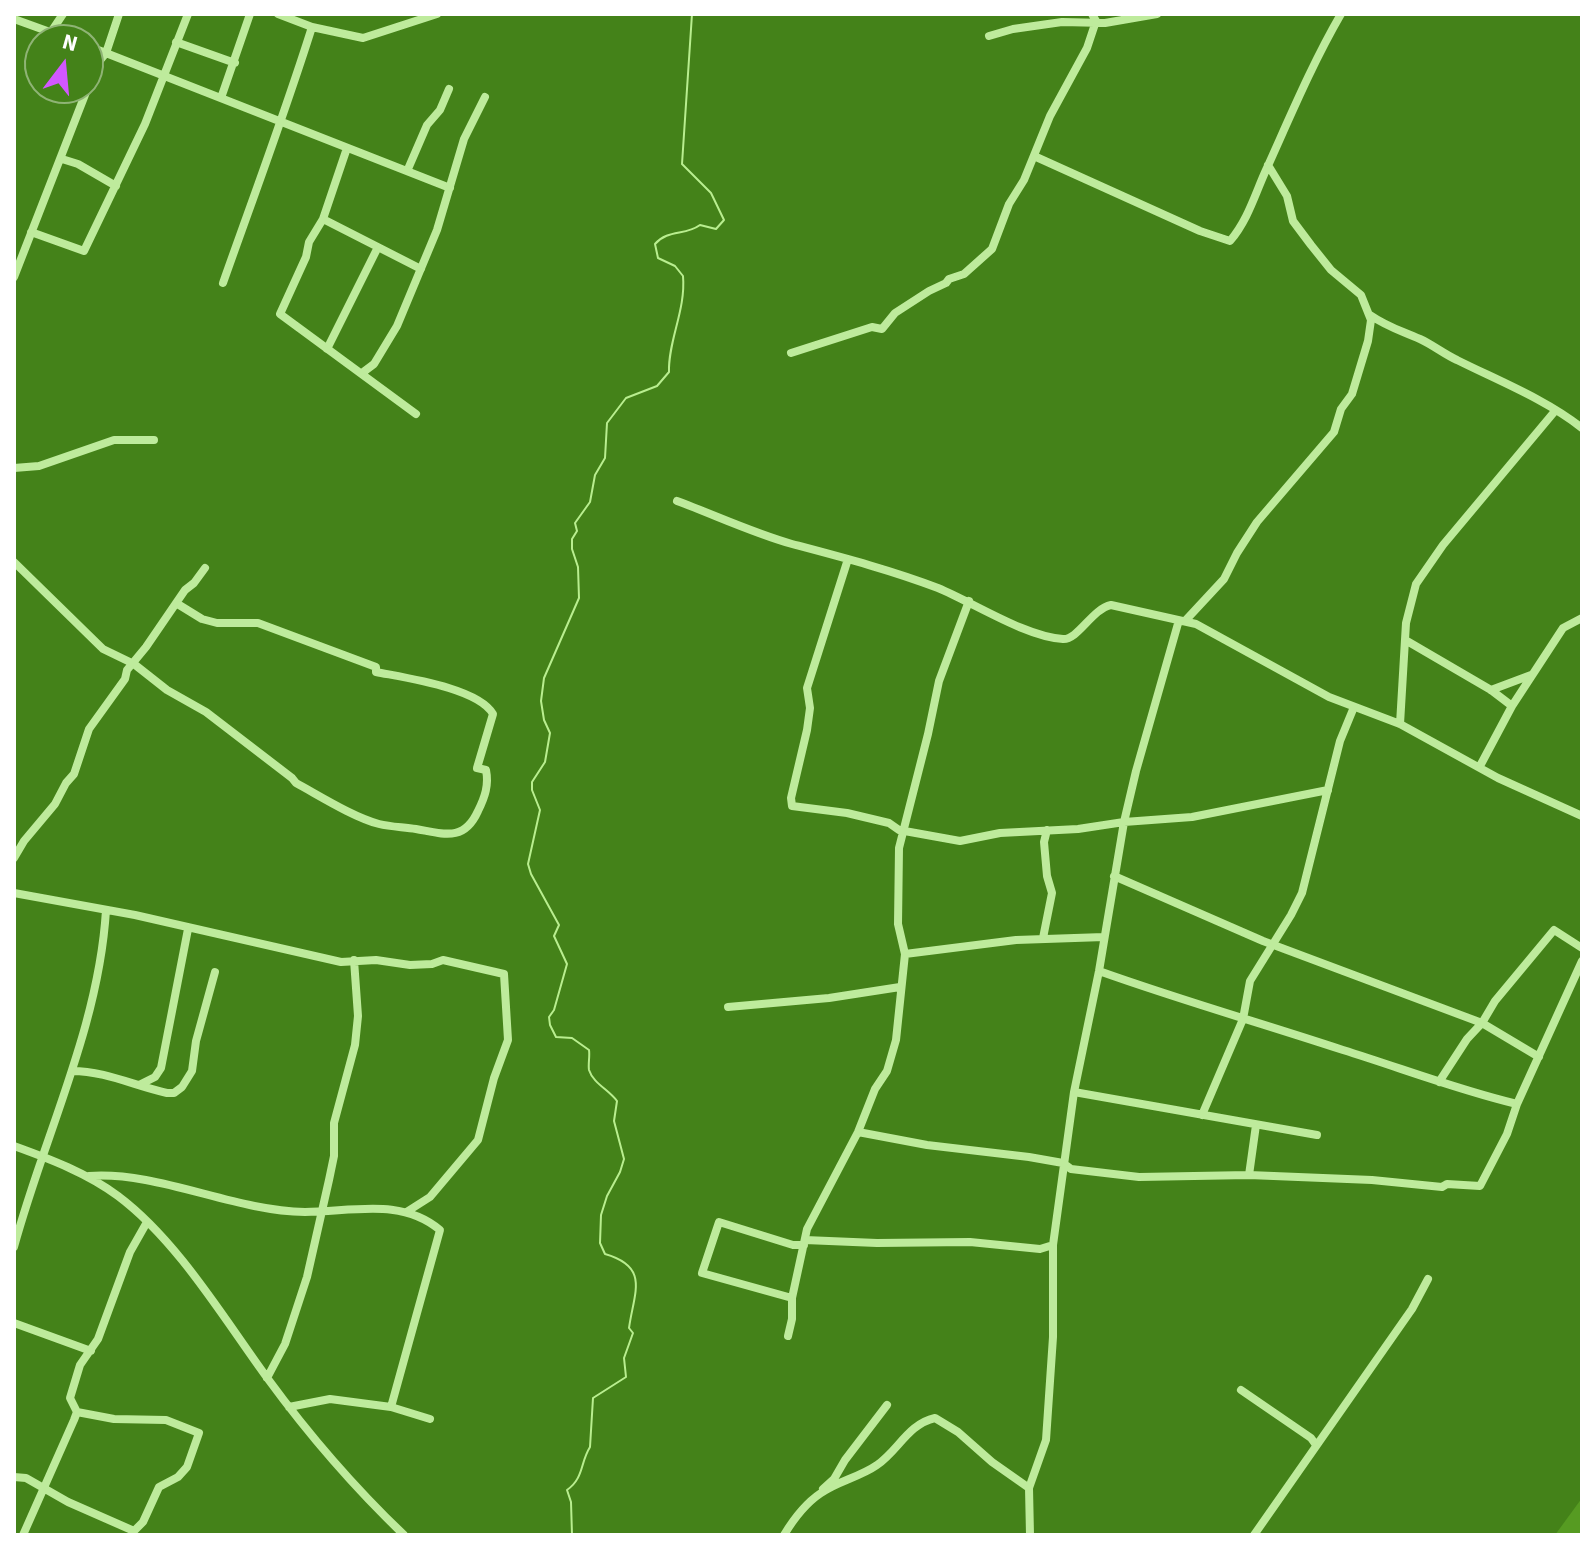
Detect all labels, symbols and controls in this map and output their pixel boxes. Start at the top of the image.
north arrow [24,24,104,104]
text: N [59,25,82,60]

